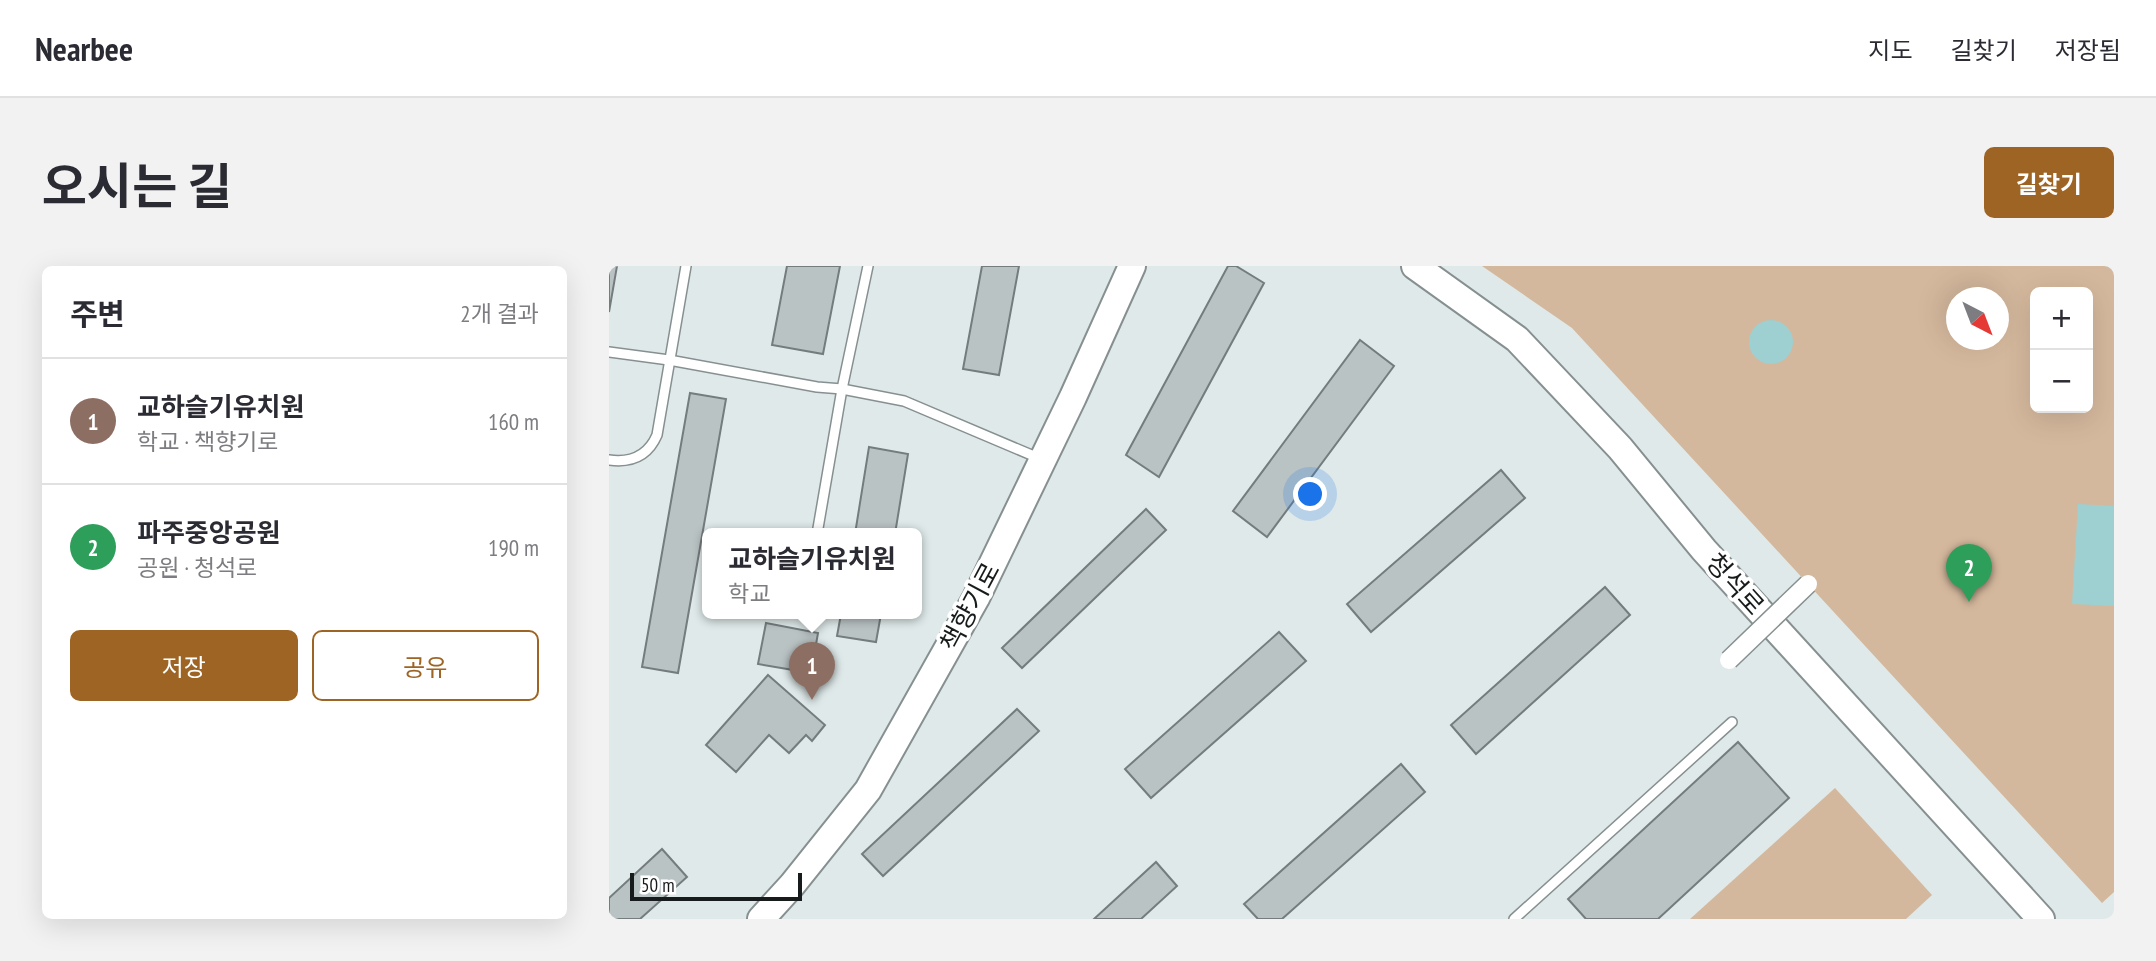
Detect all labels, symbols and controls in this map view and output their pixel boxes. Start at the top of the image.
text: Nearbee [35,27,133,70]
text: 지도 [1868,35,1913,66]
text: 길찾기 [1951,35,2017,66]
text: 저장됨 [2055,35,2121,66]
button: 길찾기 [1984,147,2114,218]
text: 오시는 길 [42,154,232,218]
north arrow [1946,287,2009,350]
map controls [2030,287,2093,413]
button: + [2030,287,2093,350]
text: 주변 [70,294,125,333]
text: 2개 결과 [460,299,539,328]
button: − [2030,350,2093,413]
text: 교하슬기유치원 [137,390,304,423]
text: 1 [88,407,99,436]
text: 160 m [488,407,539,436]
text: 학교 · 책향기로 [137,427,279,456]
your location [1293,477,1327,511]
text: 파주중앙공원 [137,516,281,549]
popup [702,528,922,619]
text: 2 [88,533,99,562]
text: 190 m [488,533,539,562]
text: 교하슬기유치원 [728,542,896,575]
pin: 2 [1946,544,1992,602]
street label: 청석로 [1699,546,1772,621]
text: 공원 · 청석로 [137,553,257,582]
street label: 책향기로 [933,557,1007,657]
text: 학교 [728,579,771,608]
button: 저장 [70,630,298,701]
button: 공유 [312,630,539,701]
pin: 1 [789,642,835,700]
scale bar [630,870,801,902]
text: 50 m [641,873,675,897]

